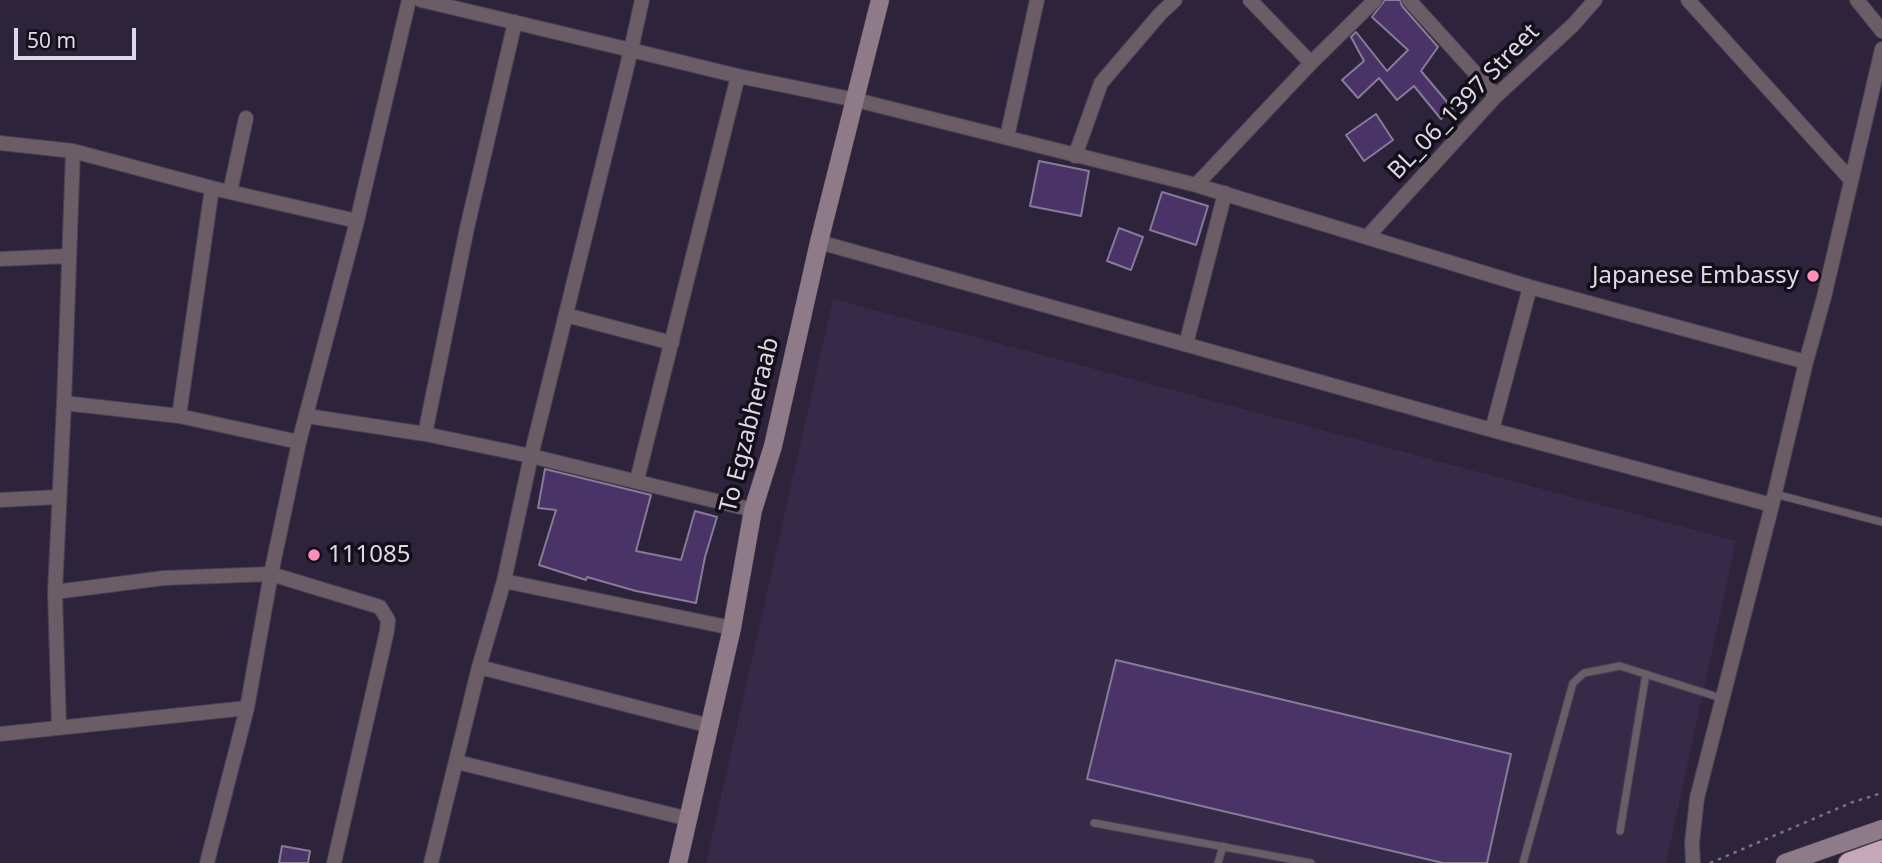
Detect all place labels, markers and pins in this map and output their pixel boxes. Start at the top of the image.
place label: Japanese Embassy [1592,262,1799,290]
marker: Japanese Embassy [1805,268,1821,284]
place label: 111085 [328,541,410,569]
marker: 111085 [306,547,322,563]

